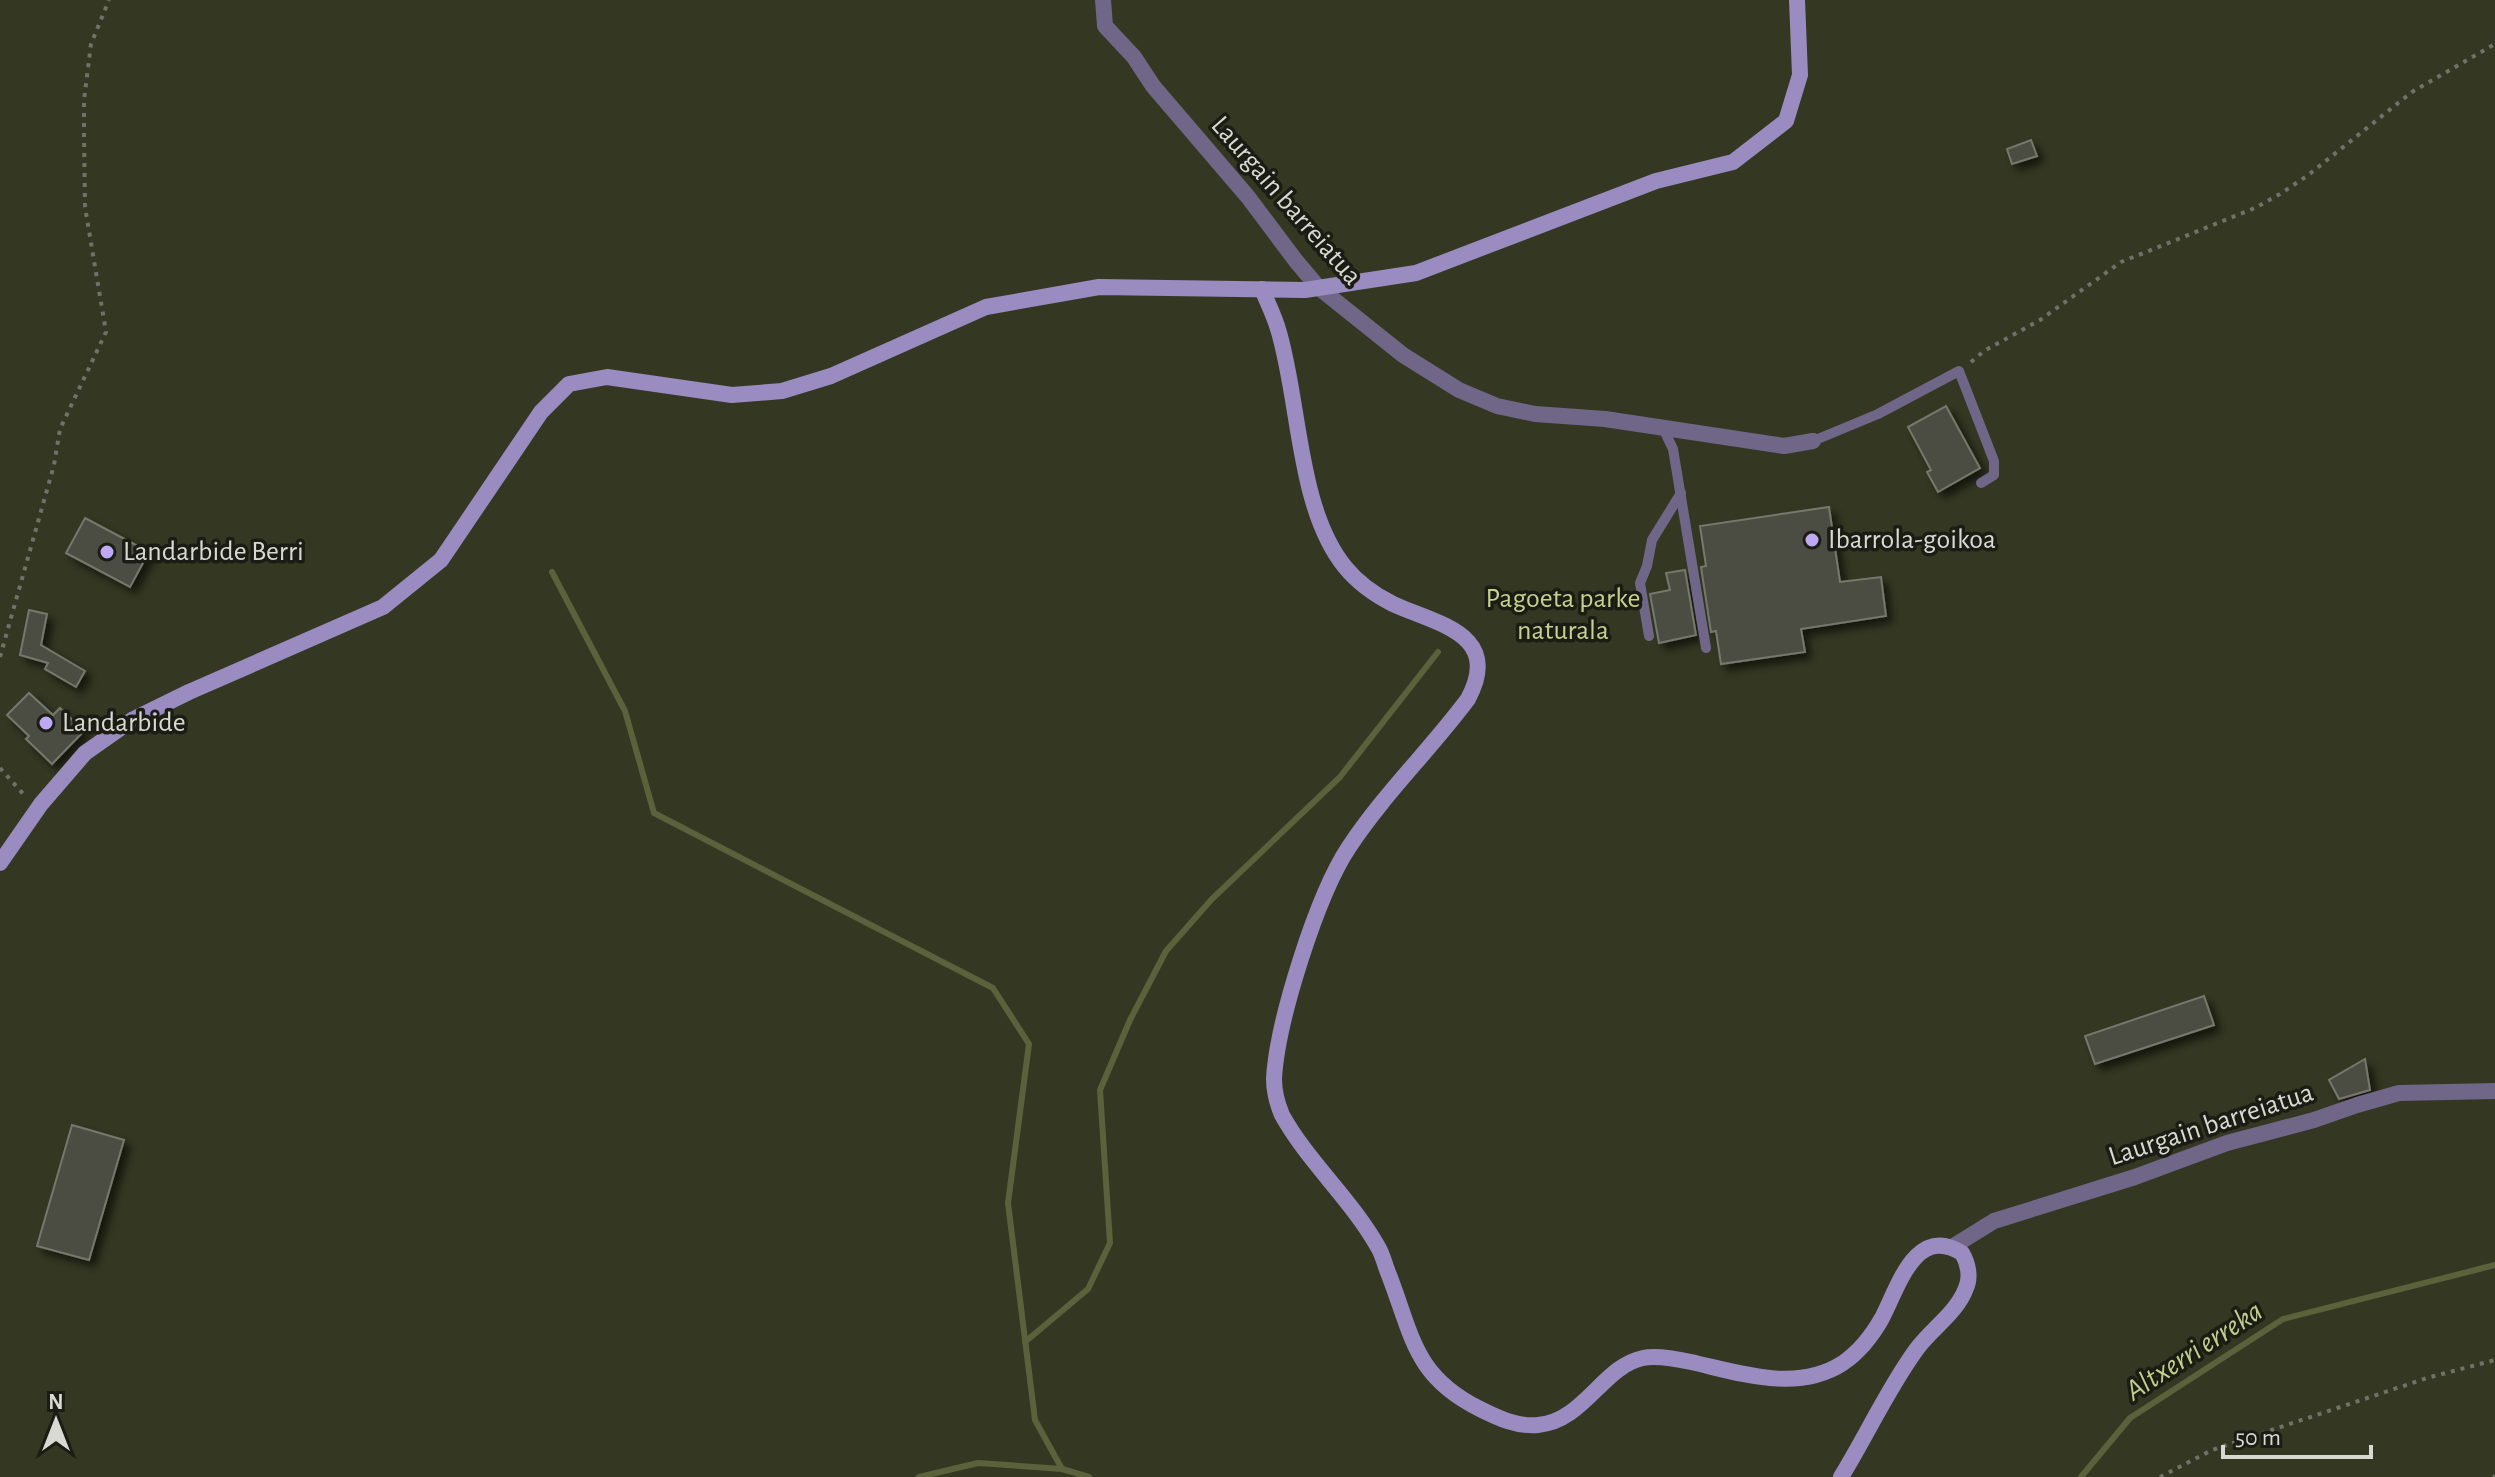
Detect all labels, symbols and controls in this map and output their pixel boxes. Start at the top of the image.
street label: Laurgain barreiatua [1205,111,1367,291]
place label: Ibarrola-goikoa [1828,526,1996,554]
marker: Ibarrola-goikoa [1803,531,1821,549]
place label: Landarbide Berri [123,538,304,566]
marker: Landarbide Berri [98,543,116,561]
park label: Pagoeta parke naturala [1486,585,1640,645]
place label: Landarbide [62,709,186,737]
marker: Landarbide [37,714,55,732]
street label: Laurgain barreiatua [2105,1079,2317,1171]
water label: Altxerri erreka [2119,1296,2268,1407]
north arrow [16,1381,96,1461]
text: N [48,1391,64,1413]
scale bar [2223,1409,2371,1459]
text: 50 m [2235,1426,2281,1450]

